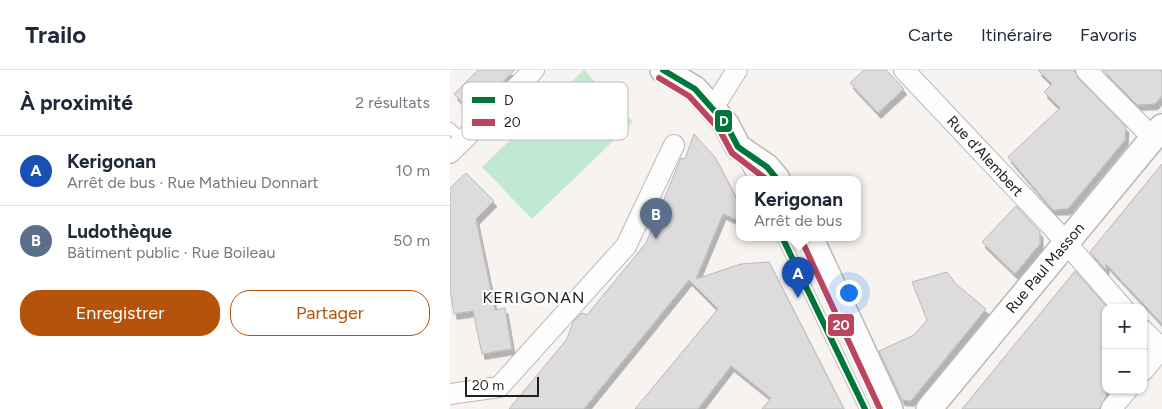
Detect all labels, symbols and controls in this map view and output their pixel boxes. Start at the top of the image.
text: Trailo [25,20,86,49]
text: Carte [908,24,953,46]
text: Itinéraire [981,24,1052,46]
text: Favoris [1080,24,1137,46]
legend [462,82,628,140]
text: À proximité [20,90,133,115]
text: D [504,92,514,109]
text: 2 résultats [355,93,430,112]
line badge: D [714,109,733,133]
street label: Rue d'Alembert [943,112,1027,200]
text: D [719,113,729,130]
text: 20 [504,114,521,131]
text: Kerigonan [67,150,156,173]
text: A [30,161,42,180]
text: 10 m [396,161,430,180]
text: Arrêt de bus · Rue Mathieu Donnart [67,173,319,192]
popup [736,176,861,241]
text: Kerigonan [754,188,843,211]
pin: B [640,198,672,239]
text: Arrêt de bus [754,211,842,230]
street label: Rue Paul Masson [1002,219,1088,317]
text: Ludothèque [67,220,172,243]
text: B [31,231,41,250]
text: 50 m [393,231,430,250]
text: Bâtiment public · Rue Boileau [67,243,275,262]
pin: A [782,257,814,298]
your location [836,280,862,306]
district label: KERIGONAN [483,288,585,307]
button: Enregistrer [20,290,220,336]
button: Partager [230,290,430,336]
map controls [1102,304,1147,394]
button: + [1102,304,1147,349]
line badge: 20 [827,313,855,337]
text: 20 [832,317,850,334]
button: − [1102,349,1147,394]
scale bar [465,374,539,397]
text: 20 m [472,377,504,394]

